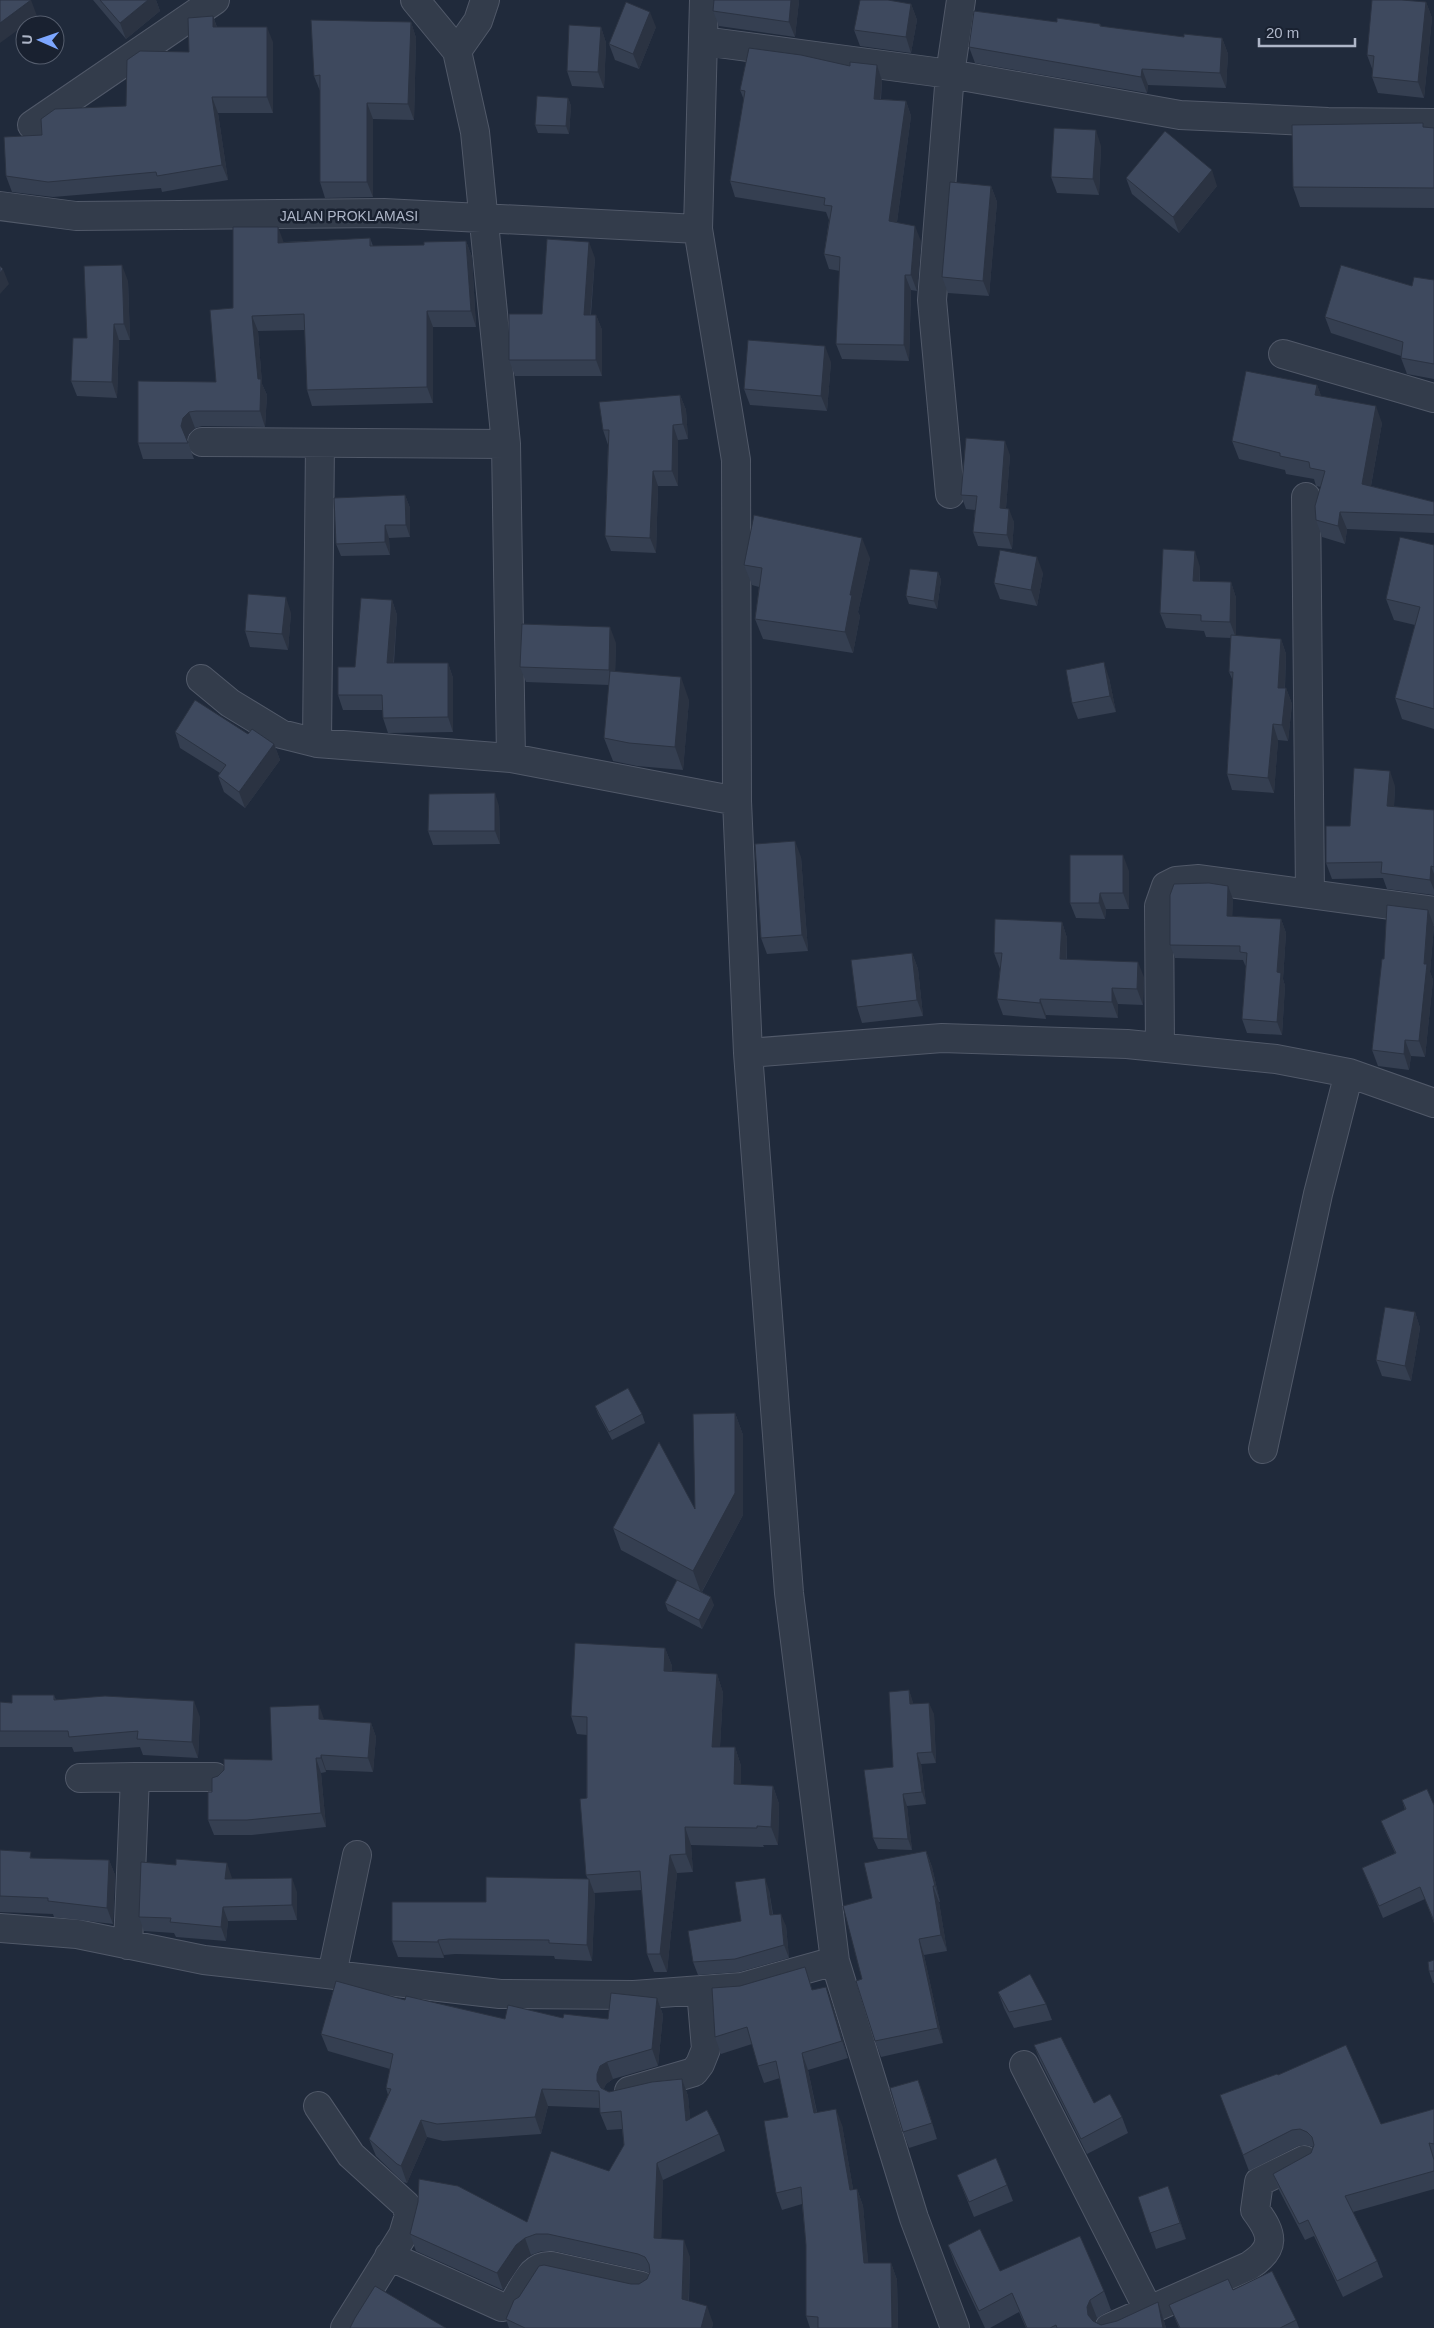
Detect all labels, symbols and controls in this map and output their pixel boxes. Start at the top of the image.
north arrow [15,15,65,65]
scale bar [1259,15,1355,47]
text: 20 m [1266,24,1299,41]
text: U [19,34,35,45]
street label: JALAN PROKLAMASI [280,208,418,224]

